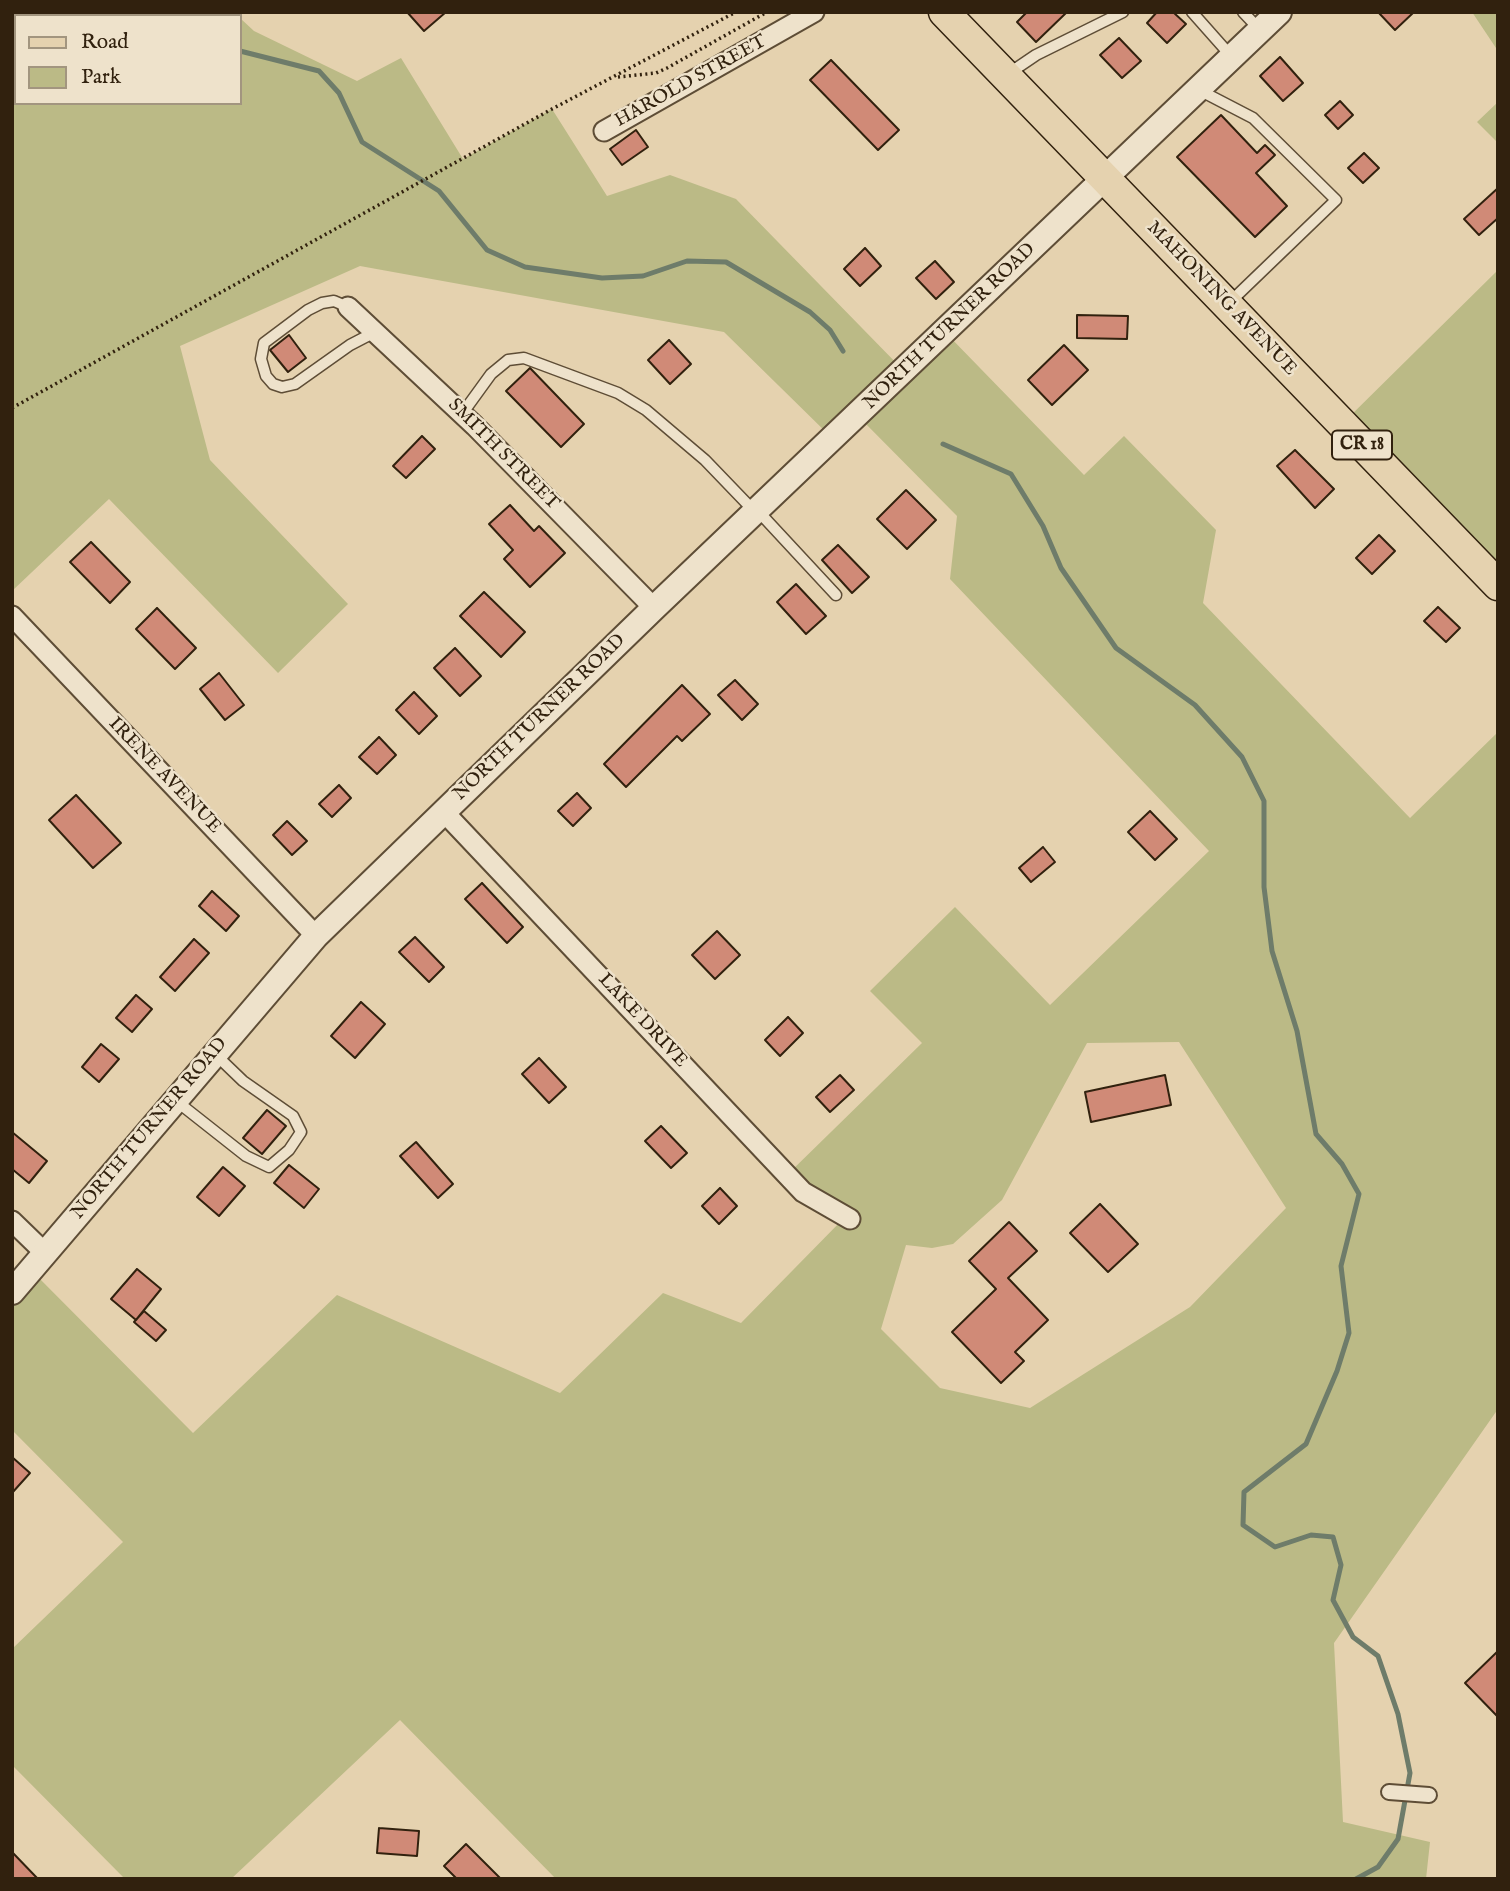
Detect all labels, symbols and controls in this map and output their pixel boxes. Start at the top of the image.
legend [14,14,242,105]
text: Road [81,29,128,56]
street label: HAROLD STREET [611,31,771,133]
text: Park [81,64,121,91]
street label: MAHONING AVENUE [1141,217,1301,381]
street label: NORTH TURNER ROAD [859,239,1041,415]
street label: SMITH STREET [443,395,563,515]
road number: CR 18 [1332,430,1392,460]
street label: NORTH TURNER ROAD [449,630,631,806]
street label: IRENE AVENUE [103,713,225,839]
street label: LAKE DRIVE [593,969,691,1073]
street label: NORTH TURNER ROAD [67,1034,233,1224]

